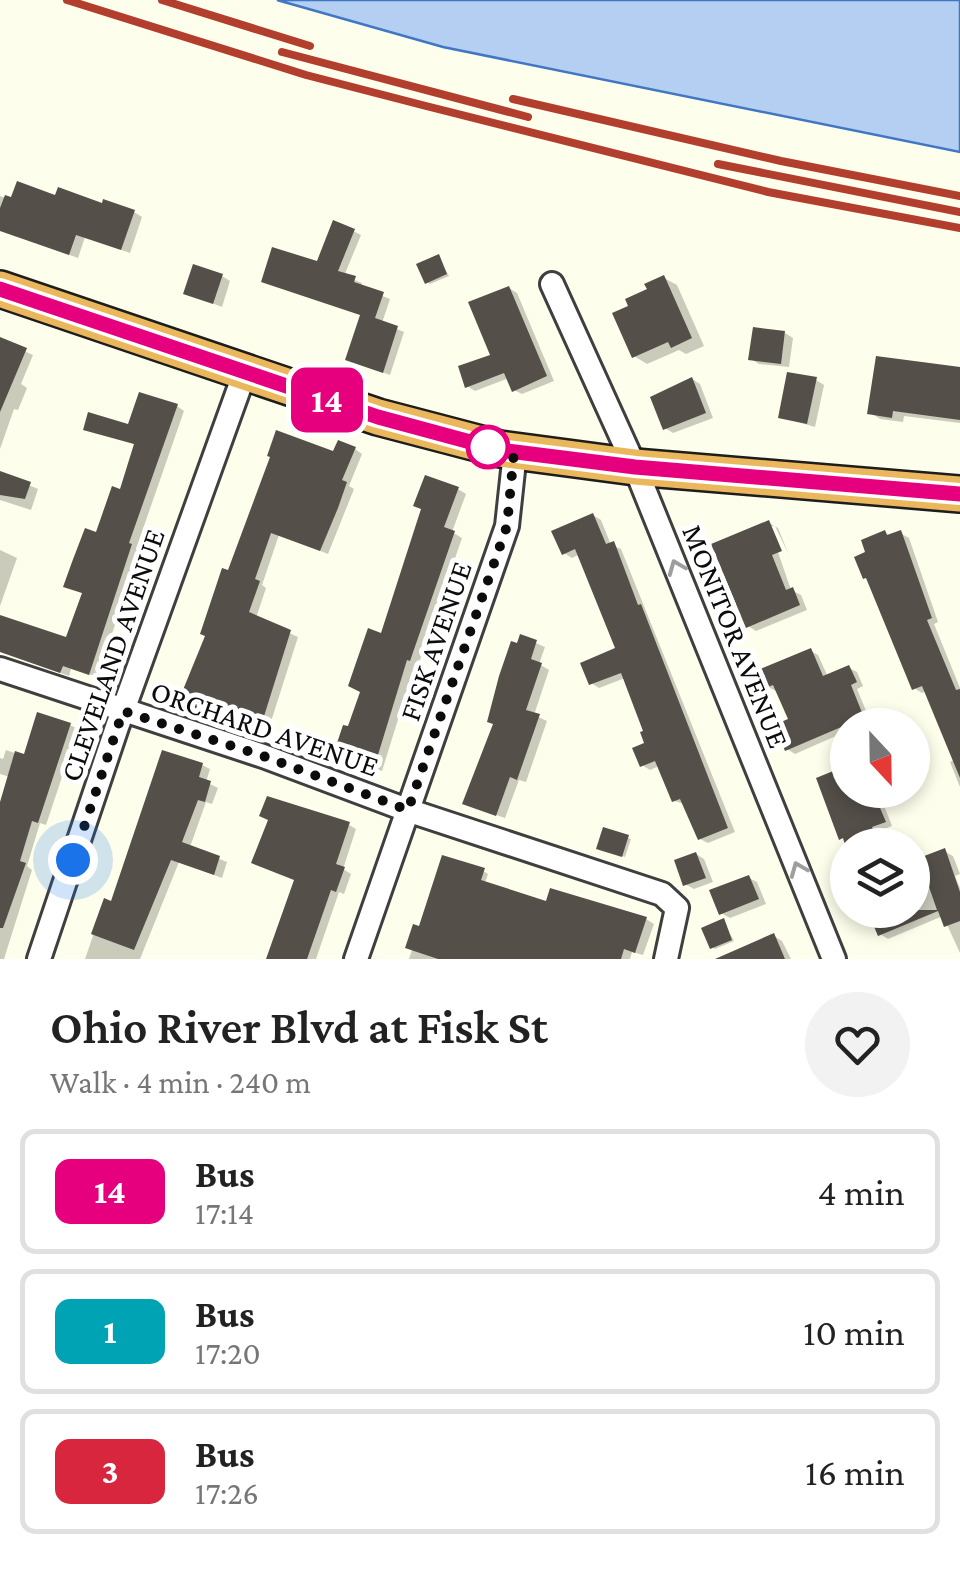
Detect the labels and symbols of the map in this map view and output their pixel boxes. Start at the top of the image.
line badge: 14 [282,368,372,432]
unlabelled marker [467,426,509,468]
street label: MONITOR AVENUE [676,520,796,752]
street label: CLEVELAND AVENUE [53,524,171,786]
street label: FISK AVENUE [392,557,478,725]
one-way arrow [667,560,687,577]
street label: ORCHARD AVENUE [147,674,383,782]
north arrow [830,708,930,808]
your location [48,835,98,885]
one-way arrow [789,861,809,878]

